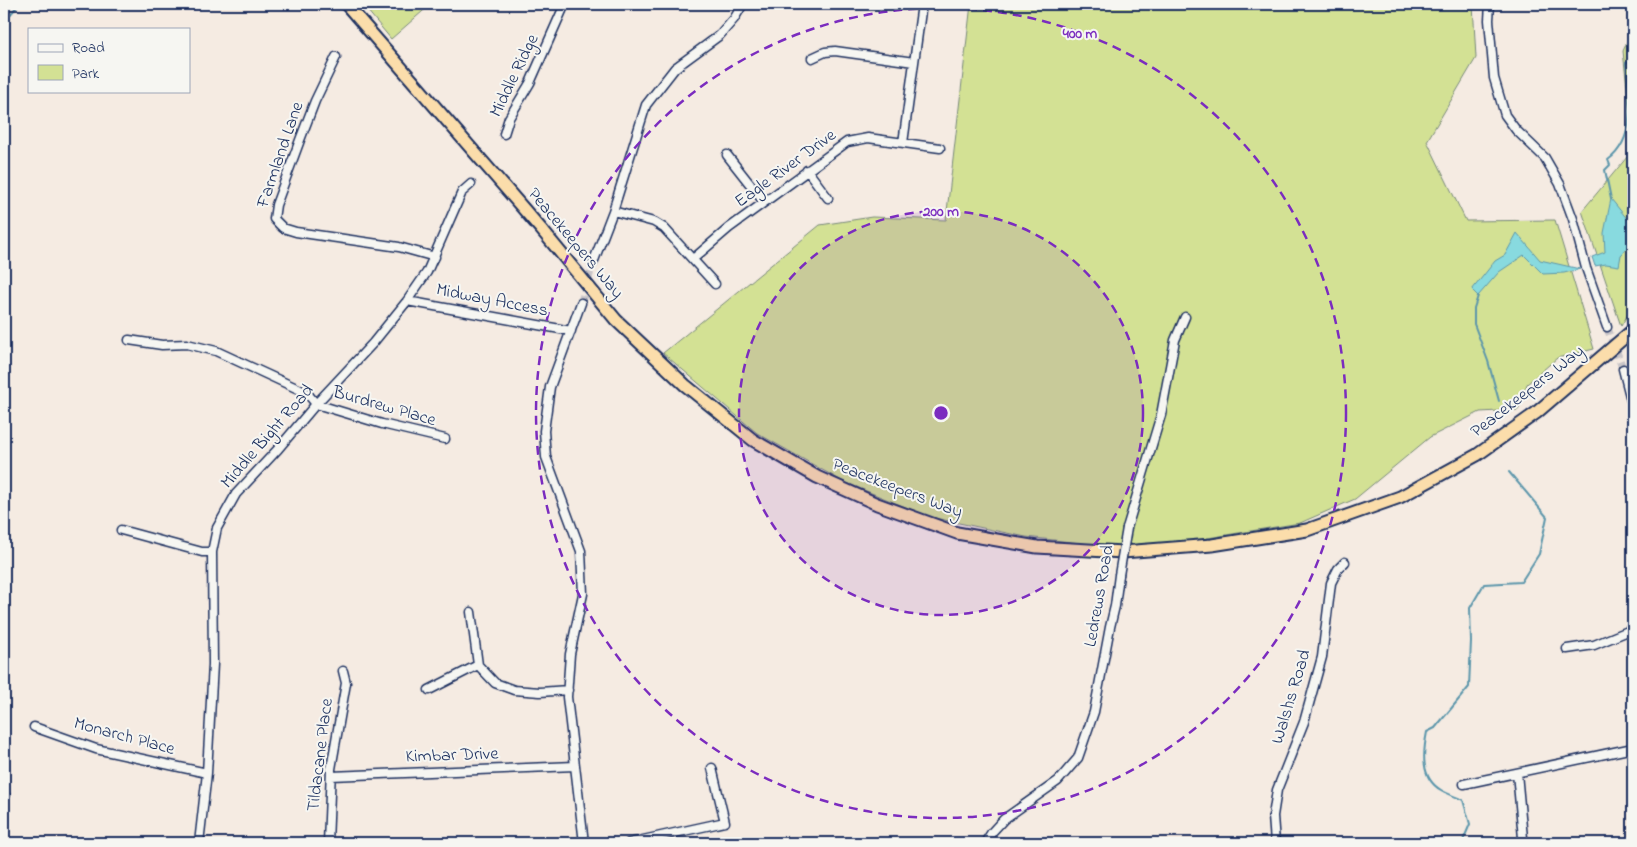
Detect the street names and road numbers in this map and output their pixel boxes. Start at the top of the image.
street label: Middle Ridge [484,29,548,122]
street label: Farmland Lane [250,98,312,212]
street label: Eagle River Drive [730,123,844,216]
street label: Peacekeepers Way [521,183,629,305]
street label: Midway Access [434,277,550,325]
street label: Peacekeepers Way [1466,339,1590,445]
street label: Middle Bight Road [215,379,322,496]
street label: Burdrew Place [328,380,439,434]
street label: Peacekeepers Way [828,452,966,526]
street label: Ledrews Road [1078,543,1122,649]
street label: Walshs Road [1265,647,1319,747]
street label: Tildacane Place [301,696,341,813]
street label: Monarch Place [71,711,178,763]
street label: Kimbar Drive [405,741,500,771]

